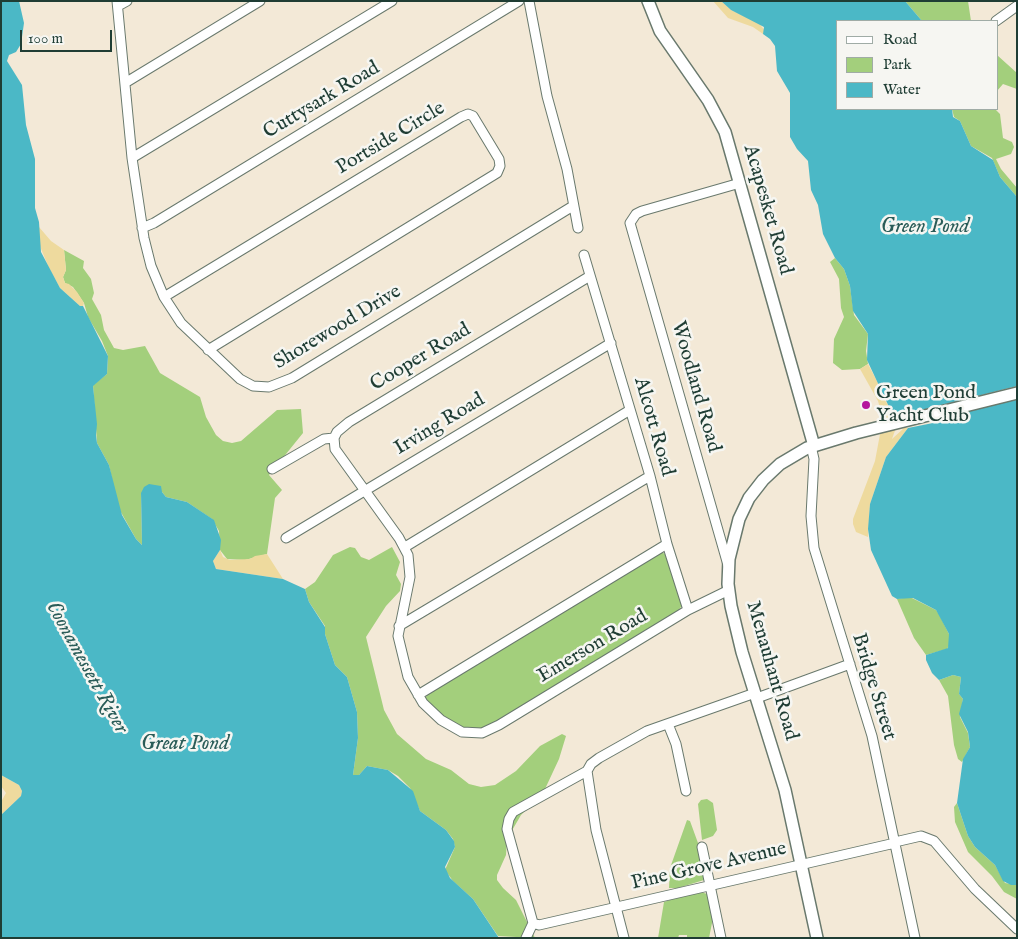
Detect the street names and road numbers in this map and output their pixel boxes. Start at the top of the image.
street label: Cuttysark Road [259,57,385,145]
street label: Portside Circle [332,97,450,181]
street label: Acapesket Road [737,142,797,278]
street label: Shorewood Drive [270,281,406,375]
street label: Cooper Road [366,319,476,397]
street label: Woodland Road [665,319,725,455]
street label: Alcott Road [627,375,679,479]
street label: Irving Road [390,389,490,461]
street label: Menauhant Road [740,599,802,743]
street label: Emerson Road [534,605,652,689]
street label: Bridge Street [845,631,901,743]
street label: Pine Grove Avenue [629,837,789,897]

